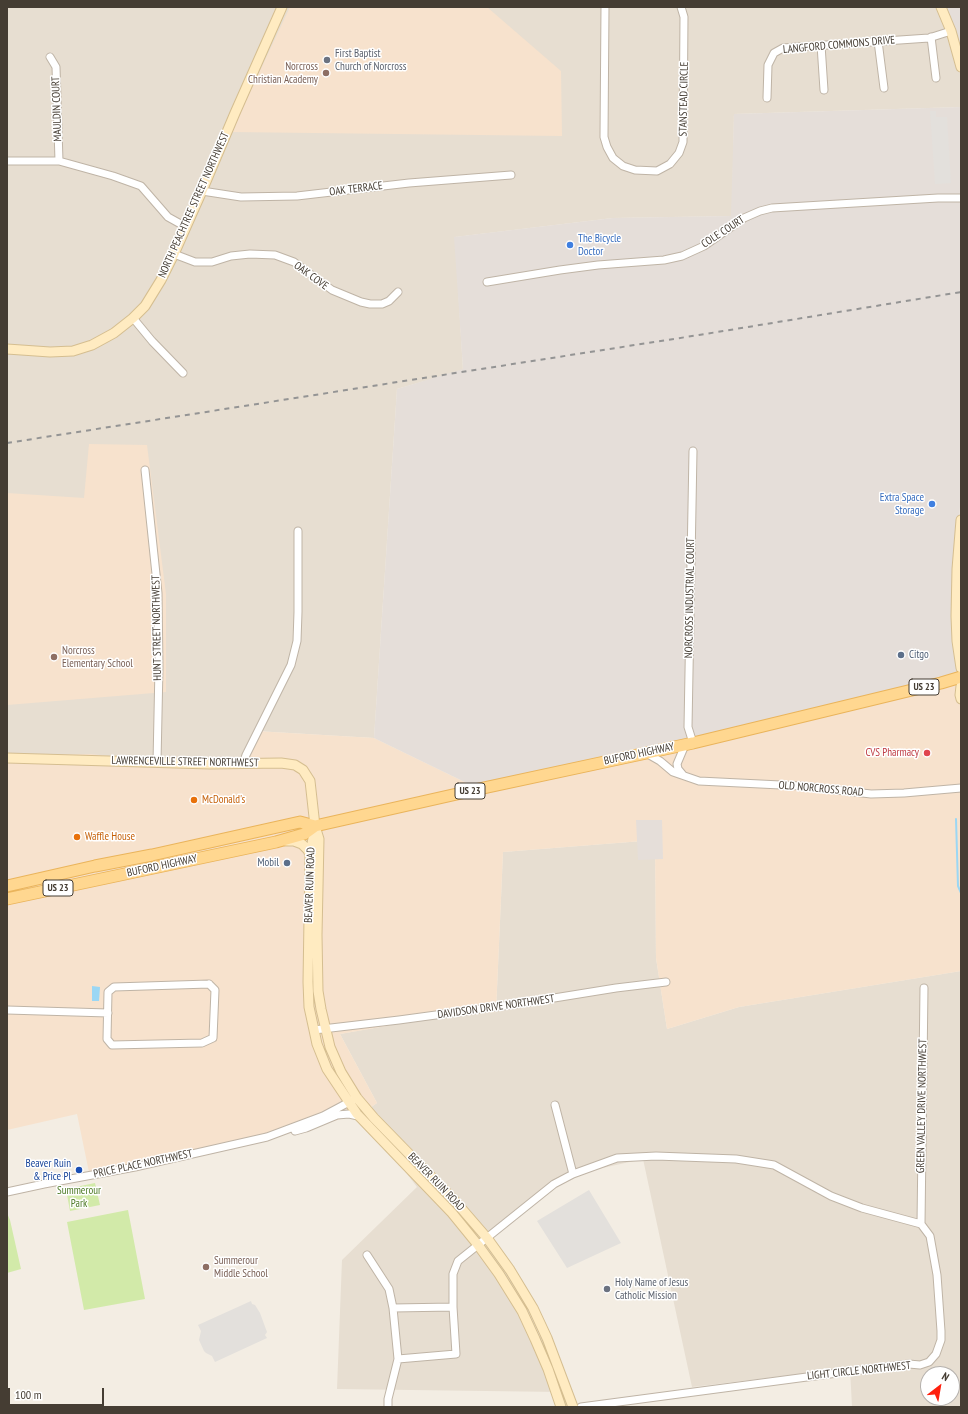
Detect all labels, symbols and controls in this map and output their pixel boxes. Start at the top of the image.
street label: LANGFORD COMMONS DRIVE [782,34,896,56]
place label: First Baptist Church of Norcross [335,47,406,73]
marker: First Baptist Church of Norcross [322,55,332,65]
place label: Norcross Christian Academy [248,60,318,86]
street label: STANSTEAD CIRCLE [677,62,691,136]
marker: Norcross Christian Academy [321,68,331,78]
street label: MAULDIN COURT [49,76,65,142]
street label: NORTH PEACHTREE STREET NORTHWEST [156,130,232,280]
street label: OAK TERRACE [329,179,383,199]
street label: COLE COURT [699,213,747,251]
place label: The Bicycle Doctor [578,232,621,258]
marker: The Bicycle Doctor [565,240,575,250]
street label: OAK COVE [291,259,331,293]
place label: Extra Space Storage [880,491,924,517]
marker: Extra Space Storage [927,499,937,509]
street label: NORCROSS INDUSTRIAL COURT [682,538,698,658]
street label: HUNT STREET NORTHWEST [149,575,165,681]
place label: Norcross Elementary School [62,644,133,670]
place label: Citgo [909,648,929,662]
marker: Citgo [896,650,906,660]
marker: Norcross Elementary School [49,652,59,662]
road number: US 23 [909,679,939,695]
street label: BUFORD HIGHWAY [603,740,675,768]
place label: CVS Pharmacy [865,746,919,760]
marker: CVS Pharmacy [922,748,932,758]
street label: LAWRENCEVILLE STREET NORTHWEST [111,754,259,770]
street label: OLD NORCROSS ROAD [778,779,864,799]
road number: US 23 [455,783,485,799]
place label: McDonald's [202,793,245,807]
marker: McDonald's [189,795,199,805]
place label: Waffle House [85,830,135,844]
marker: Waffle House [72,832,82,842]
street label: BEAVER RUIN ROAD [302,847,318,923]
street label: BUFORD HIGHWAY [126,852,198,880]
place label: Mobil [258,856,279,870]
marker: Mobil [282,858,292,868]
road number: US 23 [43,880,73,896]
street label: DAVIDSON DRIVE NORTHWEST [437,992,555,1022]
street label: GREEN VALLEY DRIVE NORTHWEST [914,1039,930,1173]
street label: PRICE PLACE NORTHWEST [92,1147,194,1181]
street label: BEAVER RUIN ROAD [405,1150,467,1214]
place label: Beaver Ruin & Price Pl [25,1157,71,1183]
marker: Beaver Ruin & Price Pl [74,1165,84,1175]
park label: Summerour Park [57,1184,101,1210]
place label: Summerour Middle School [214,1254,268,1280]
marker: Summerour Middle School [201,1262,211,1272]
place label: Holy Name of Jesus Catholic Mission [615,1276,688,1302]
marker: Holy Name of Jesus Catholic Mission [602,1284,612,1294]
street label: LIGHT CIRCLE NORTHWEST [807,1359,911,1383]
north arrow [920,1366,960,1406]
text: N [940,1369,952,1384]
scale bar [10,1380,106,1406]
text: 100 m [15,1387,42,1402]

